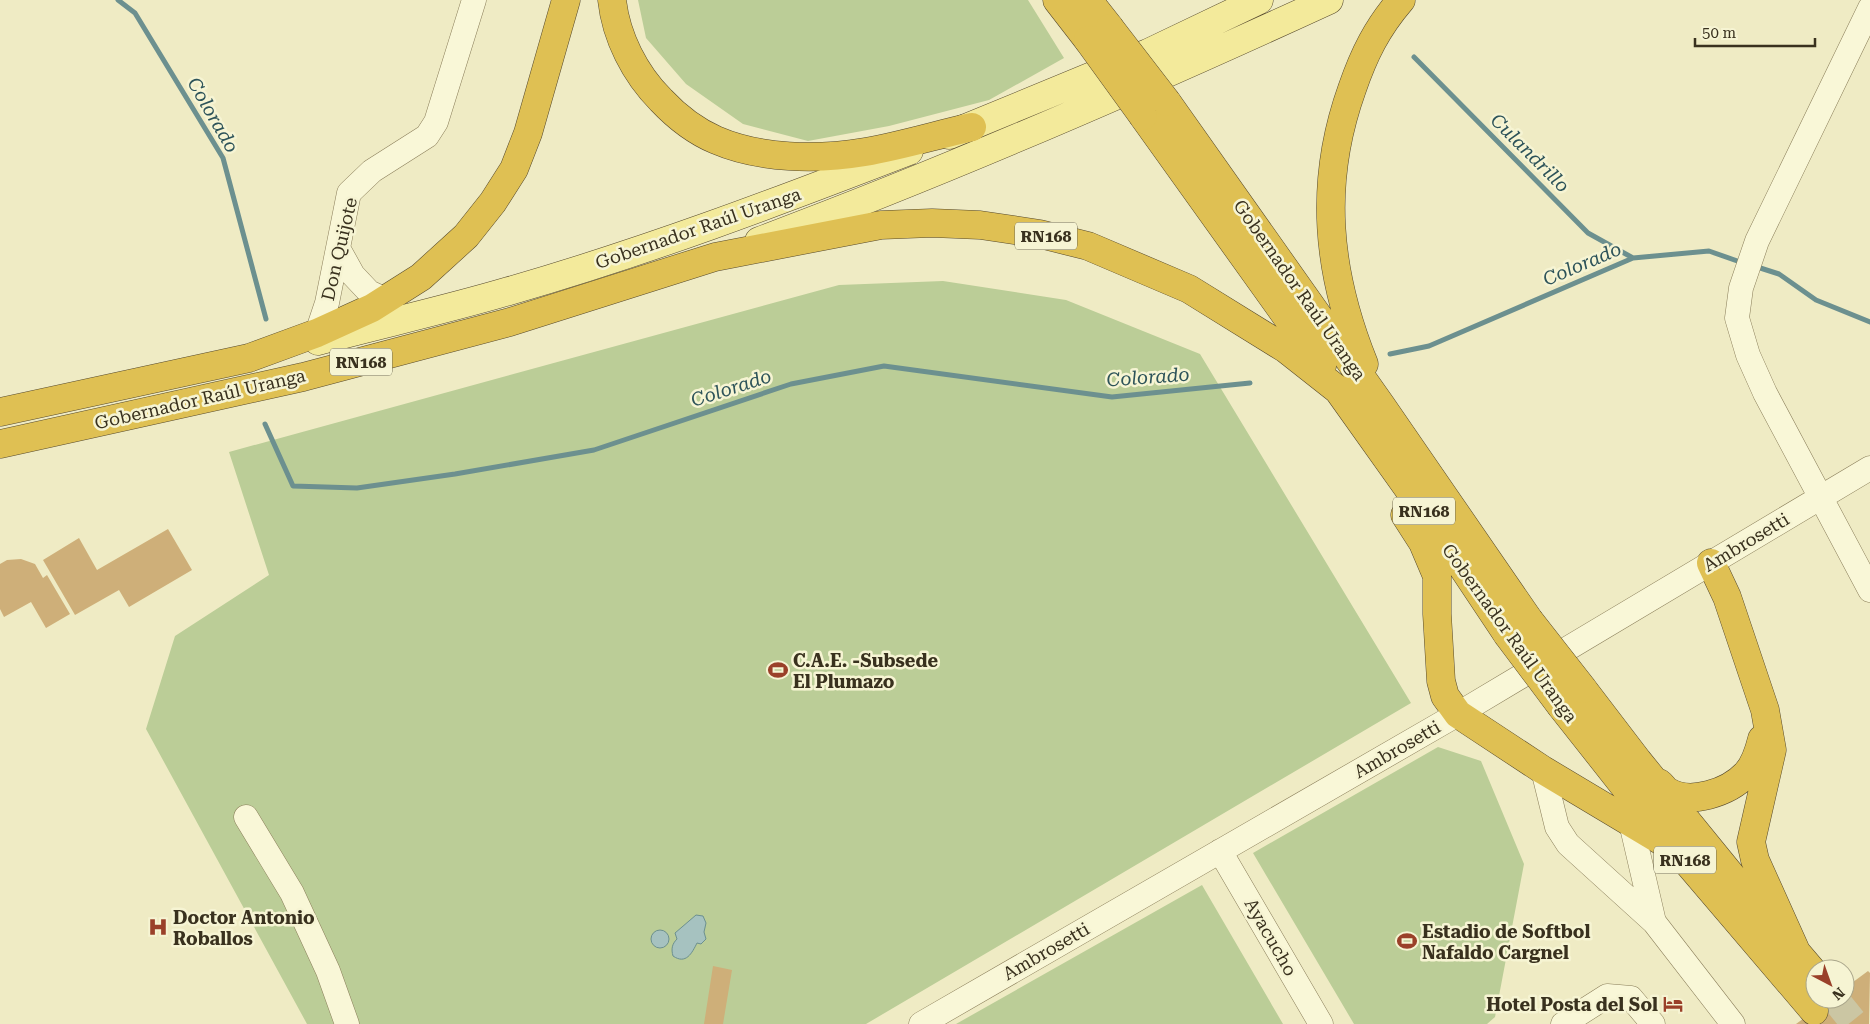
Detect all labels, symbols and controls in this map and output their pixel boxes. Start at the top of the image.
scale bar [1695,15,1815,47]
text: 50 m [1702,24,1737,42]
water label: Colorado [182,73,244,157]
water label: Culandrillo [1486,109,1574,197]
street label: Gobernador Raúl Uranga [593,183,804,273]
street label: Don Quijote [317,195,361,303]
street label: Gobernador Raúl Uranga [1230,196,1371,385]
road number: RN168 [1015,222,1077,250]
water label: Colorado [1539,237,1625,291]
road number: RN168 [330,348,392,376]
water label: Colorado [1106,363,1190,391]
street label: Gobernador Raúl Uranga [93,364,308,433]
water label: Colorado [688,364,774,412]
road number: RN168 [1393,498,1455,524]
street label: Ambrosetti [1699,508,1793,576]
street label: Gobernador Raúl Uranga [1438,540,1582,727]
place label: C.A.E. -Subsede El Plumazo [793,650,938,692]
sports icon: C.A.E. -Subsede El Plumazo [767,659,789,681]
street label: Ambrosetti [1350,716,1444,782]
road number: RN168 [1654,846,1716,874]
street label: Ayacucho [1240,895,1302,979]
place label: Doctor Antonio Roballos [173,907,315,949]
hospital icon: Doctor Antonio Roballos [147,916,169,938]
street label: Ambrosetti [999,918,1093,984]
place label: Estadio de Softbol Nafaldo Cargnel [1422,921,1590,963]
sports icon: Estadio de Softbol Nafaldo Cargnel [1396,930,1418,952]
north arrow [1805,959,1855,1009]
text: N [1829,984,1848,1004]
hotel icon: Hotel Posta del Sol [1662,993,1684,1015]
place label: Hotel Posta del Sol [1486,994,1658,1015]

